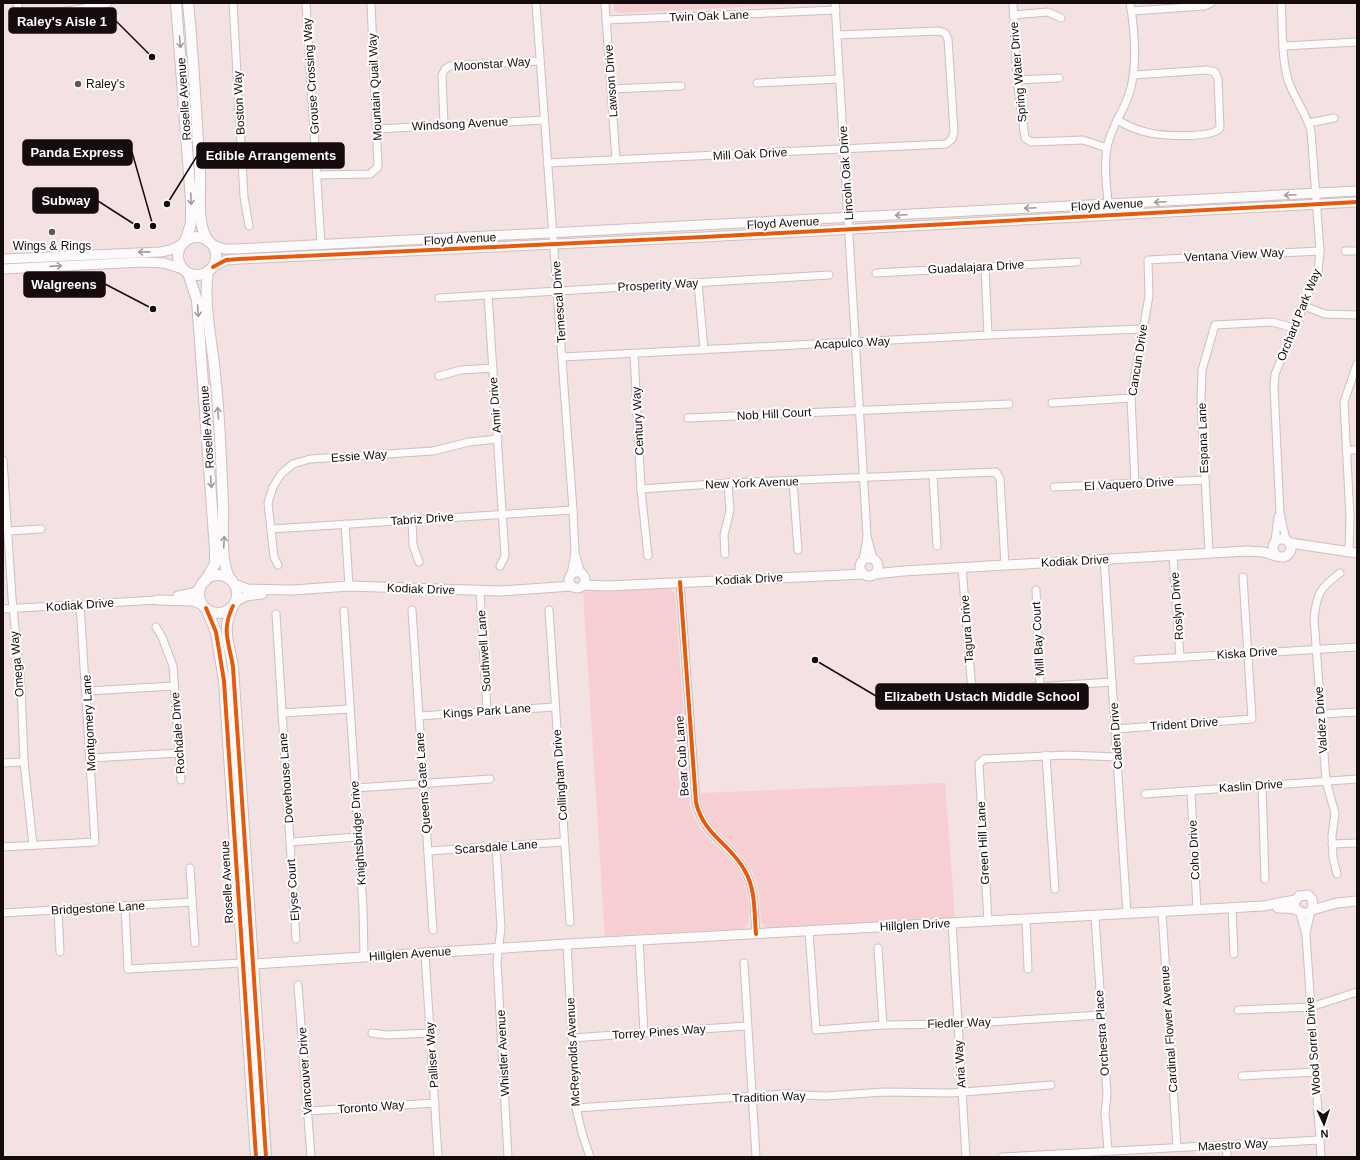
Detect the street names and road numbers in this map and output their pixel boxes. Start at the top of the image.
street label: Twin Oak Lane [669,8,750,24]
street label: Grouse Crossing Way [300,17,322,135]
street label: Spring Water Drive [1007,21,1029,123]
street label: Mountain Quail Way [365,33,385,141]
street label: Lawson Drive [601,44,621,118]
street label: Moonstar Way [453,54,531,74]
street label: Roselle Avenue [174,57,194,141]
street label: Boston Way [230,71,248,135]
street label: Windsong Avenue [411,114,509,134]
street label: Lincoln Oak Drive [836,125,856,221]
street label: Mill Oak Drive [712,145,788,163]
street label: Floyd Avenue [1070,196,1144,214]
street label: Floyd Avenue [746,214,820,232]
street label: Floyd Avenue [423,230,497,248]
street label: Ventana View Way [1184,245,1284,265]
street label: Guadalajara Drive [927,257,1025,277]
street label: Temescal Drive [549,260,569,343]
street label: Orchard Park Way [1274,267,1324,363]
street label: Prosperity Way [617,276,699,294]
street label: Cancun Drive [1125,323,1151,397]
street label: Acapulco Way [814,334,890,352]
street label: Amir Drive [486,376,504,433]
street label: Roselle Avenue [197,385,217,469]
street label: Century Way [629,386,647,456]
street label: Espana Lane [1195,402,1211,474]
street label: Nob Hill Court [736,405,812,423]
street label: Essie Way [330,447,388,465]
street label: New York Avenue [705,474,799,492]
street label: El Vaquero Drive [1084,475,1175,493]
street label: Tabriz Drive [390,510,454,528]
street label: Kodiak Drive [1041,552,1110,570]
street label: Kodiak Drive [715,570,784,588]
street label: Roslyn Drive [1168,571,1186,640]
street label: Kodiak Drive [387,581,456,597]
street label: Tagura Drive [958,594,976,663]
street label: Kodiak Drive [46,596,115,614]
street label: Mill Bay Court [1029,601,1047,677]
street label: Southwell Lane [474,609,494,692]
street label: Omega Way [7,630,27,698]
street label: Kiska Drive [1216,644,1278,662]
street label: Montgomery Lane [79,674,99,772]
street label: Valdez Drive [1312,686,1330,754]
street label: Rochdale Drive [168,691,188,774]
street label: Kings Park Lane [443,701,532,721]
street label: Caden Drive [1107,702,1125,770]
street label: Bear Cub Lane [672,715,692,797]
street label: Trident Drive [1149,715,1219,733]
street label: Collingham Drive [550,729,570,821]
street label: Dovehouse Lane [276,732,296,824]
street label: Queens Gate Lane [412,732,434,834]
street label: Kaslin Drive [1219,777,1284,795]
street label: Knightsbridge Drive [347,780,369,886]
street label: Green Hill Lane [974,801,992,885]
street label: Coho Drive [1185,819,1203,880]
street label: Scarsdale Lane [454,837,538,857]
street label: Roselle Avenue [218,840,236,924]
street label: Elyse Court [284,858,302,921]
street label: Bridgestone Lane [51,899,146,917]
street label: Hillglen Drive [879,916,951,934]
street label: Hillglen Avenue [368,944,452,964]
street label: Cardinal Flower Avenue [1158,965,1180,1093]
street label: Orchestra Place [1092,989,1112,1076]
street label: Wood Sorrel Drive [1303,996,1323,1095]
street label: McReynolds Avenue [563,997,583,1107]
street label: Whistler Avenue [494,1009,512,1097]
street label: Fiedler Way [927,1015,991,1031]
street label: Palliser Way [423,1021,441,1089]
street label: Torrey Pines Way [612,1022,706,1042]
street label: Vancouver Drive [295,1026,315,1115]
street label: Aria Way [951,1039,969,1089]
street label: Tradition Way [732,1089,806,1105]
street label: Toronto Way [337,1098,405,1116]
street label: Maestro Way [1198,1136,1268,1154]

